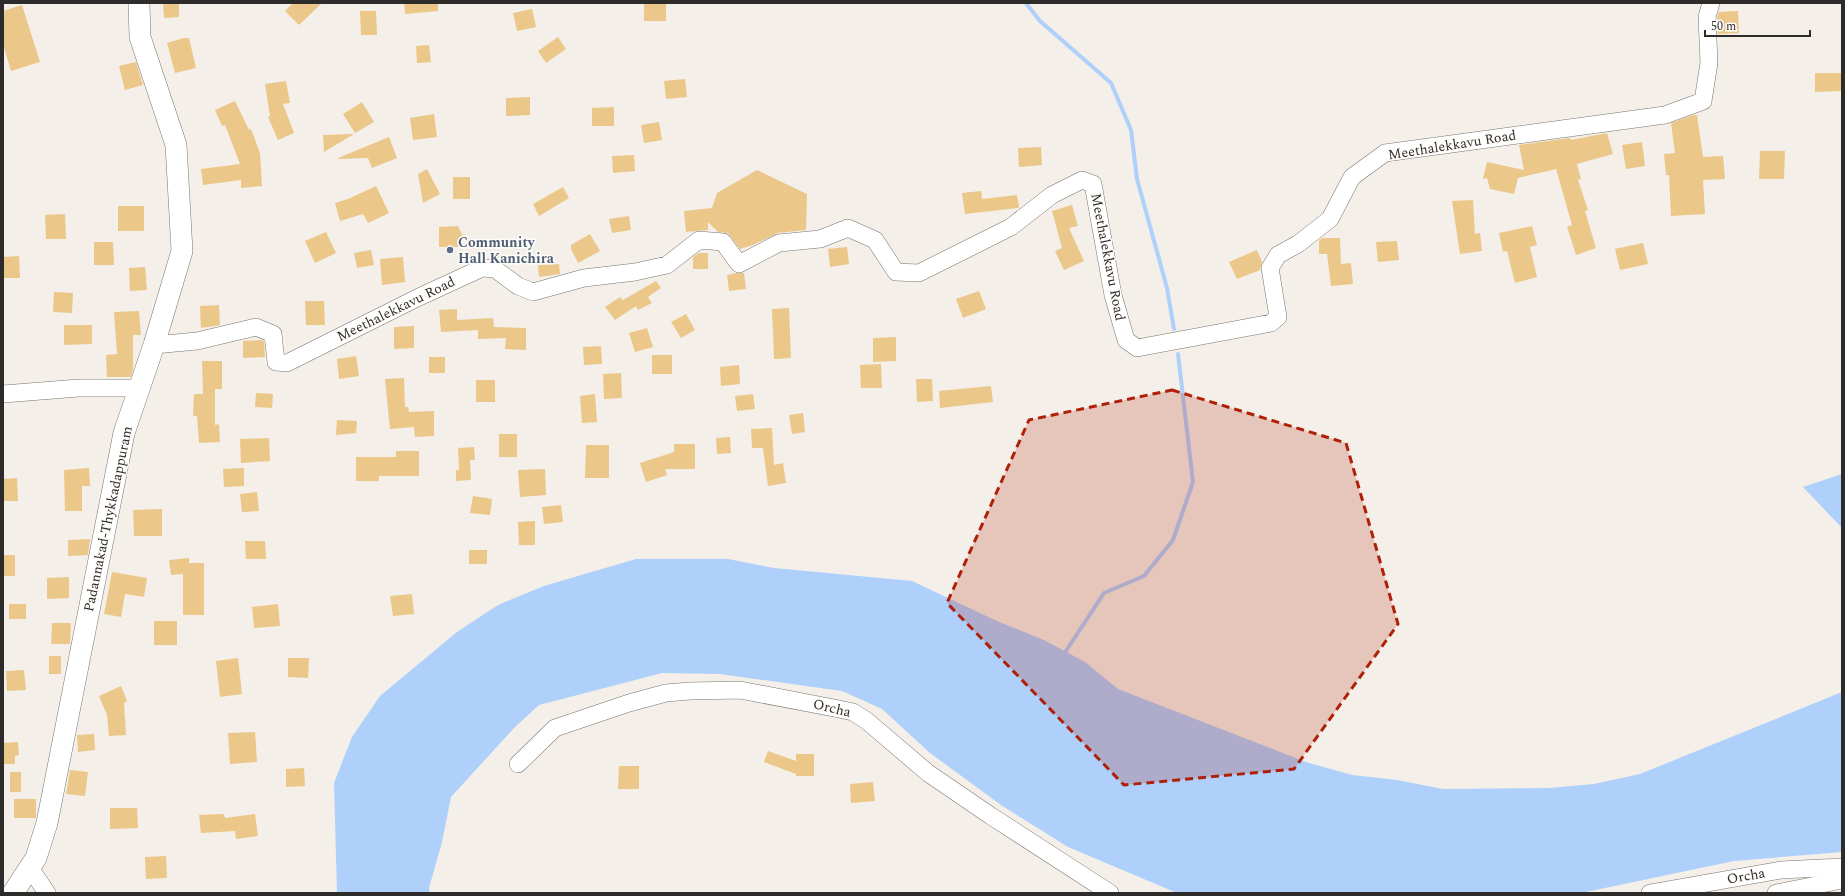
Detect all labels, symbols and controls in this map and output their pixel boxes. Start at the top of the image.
scale bar [1705,12,1810,38]
text: 50 m [1711,17,1736,36]
street label: Meethalekkavu Road [1386,124,1518,165]
street label: Meethalekkavu Road [1085,191,1131,323]
place label: Community Hall Kanichira [458,232,555,269]
marker: Community Hall Kanichira [445,245,455,255]
street label: Meethalekkavu Road [333,271,459,347]
street label: Padannakad-Thykkadappuram [78,424,138,614]
street label: Orcha [811,693,853,723]
street label: Orcha [1725,862,1767,890]

